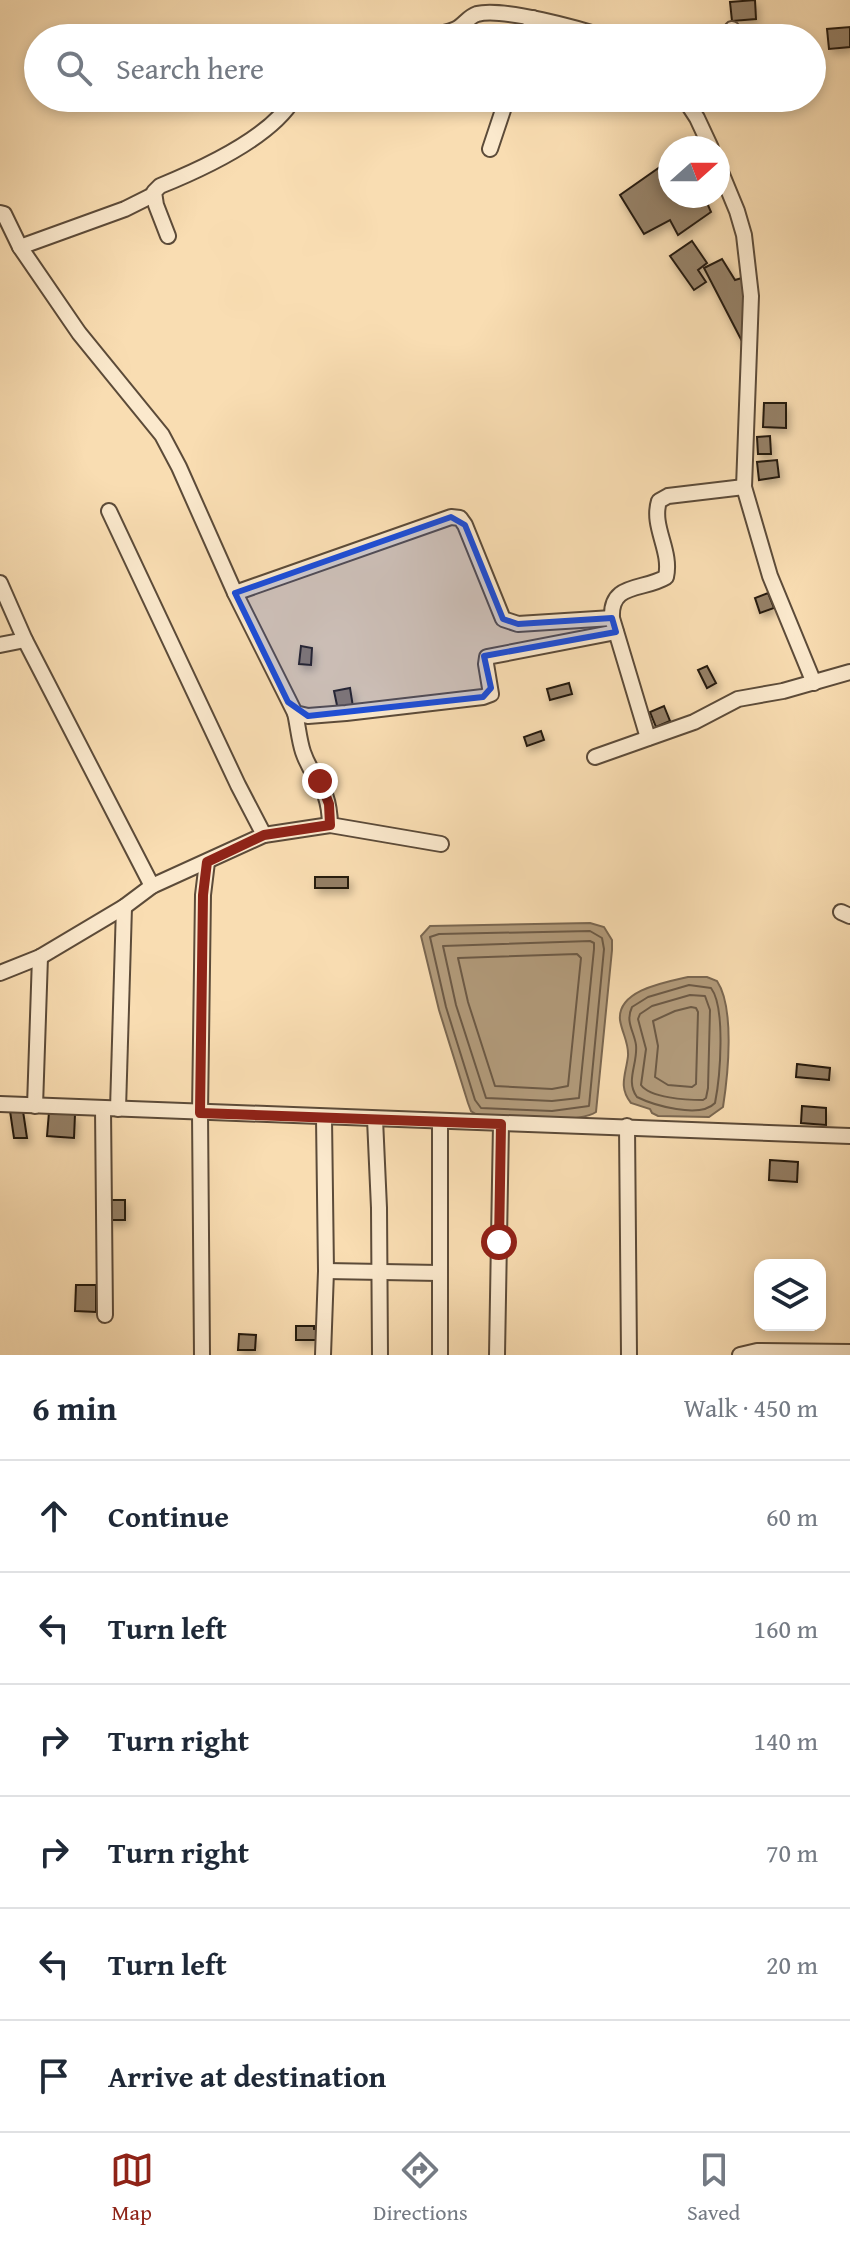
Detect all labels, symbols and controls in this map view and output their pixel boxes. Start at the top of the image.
search box [24,24,826,112]
icon: search [52,46,96,90]
text: Search here [116,46,264,90]
north arrow [658,136,730,208]
route end [302,763,338,799]
route start [481,1224,517,1260]
map controls [754,1259,826,1331]
button: layers [754,1259,826,1331]
text: 6 min [32,1383,117,1432]
text: Walk · 450 m [684,1388,818,1427]
icon: ahead [32,1494,76,1538]
text: Continue [108,1494,229,1538]
text: 60 m [766,1497,818,1536]
icon: left [32,1606,76,1650]
text: Turn left [108,1606,227,1650]
text: 160 m [753,1609,818,1648]
icon: right [32,1718,76,1762]
text: Turn right [108,1718,249,1762]
text: 140 m [753,1721,818,1760]
icon: right [32,1830,76,1874]
text: Turn right [108,1830,249,1874]
text: 70 m [766,1833,818,1872]
icon: left [32,1942,76,1986]
text: Turn left [108,1942,227,1986]
text: 20 m [766,1945,818,1984]
icon: arrive [32,2054,76,2098]
text: Arrive at destination [108,2054,386,2098]
tab: Map [110,2148,154,2228]
tab: Directions [373,2148,468,2228]
tab: Saved [687,2148,740,2228]

